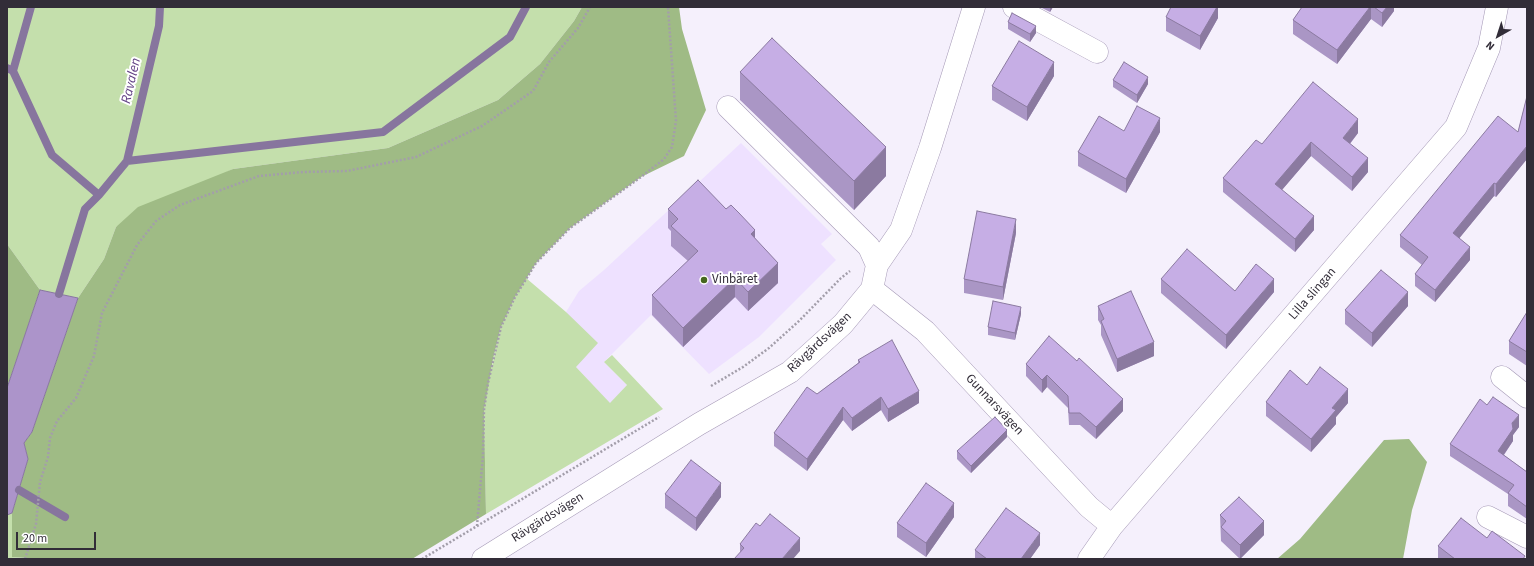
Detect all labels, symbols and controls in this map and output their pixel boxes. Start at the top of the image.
north arrow [1478,16,1518,56]
text: N [1483,38,1498,54]
water label: Ravalen [119,57,145,105]
street label: Lilla slingan [1286,265,1340,323]
place label: Vinbäret [712,272,758,288]
marker: Vinbäret [699,275,709,285]
street label: Rävgärdsvägen [785,309,855,377]
street label: Gunnarsvägen [962,371,1026,439]
street label: Rävgärdsvägen [509,490,587,546]
scale bar [18,524,98,550]
text: 20 m [23,530,47,547]

